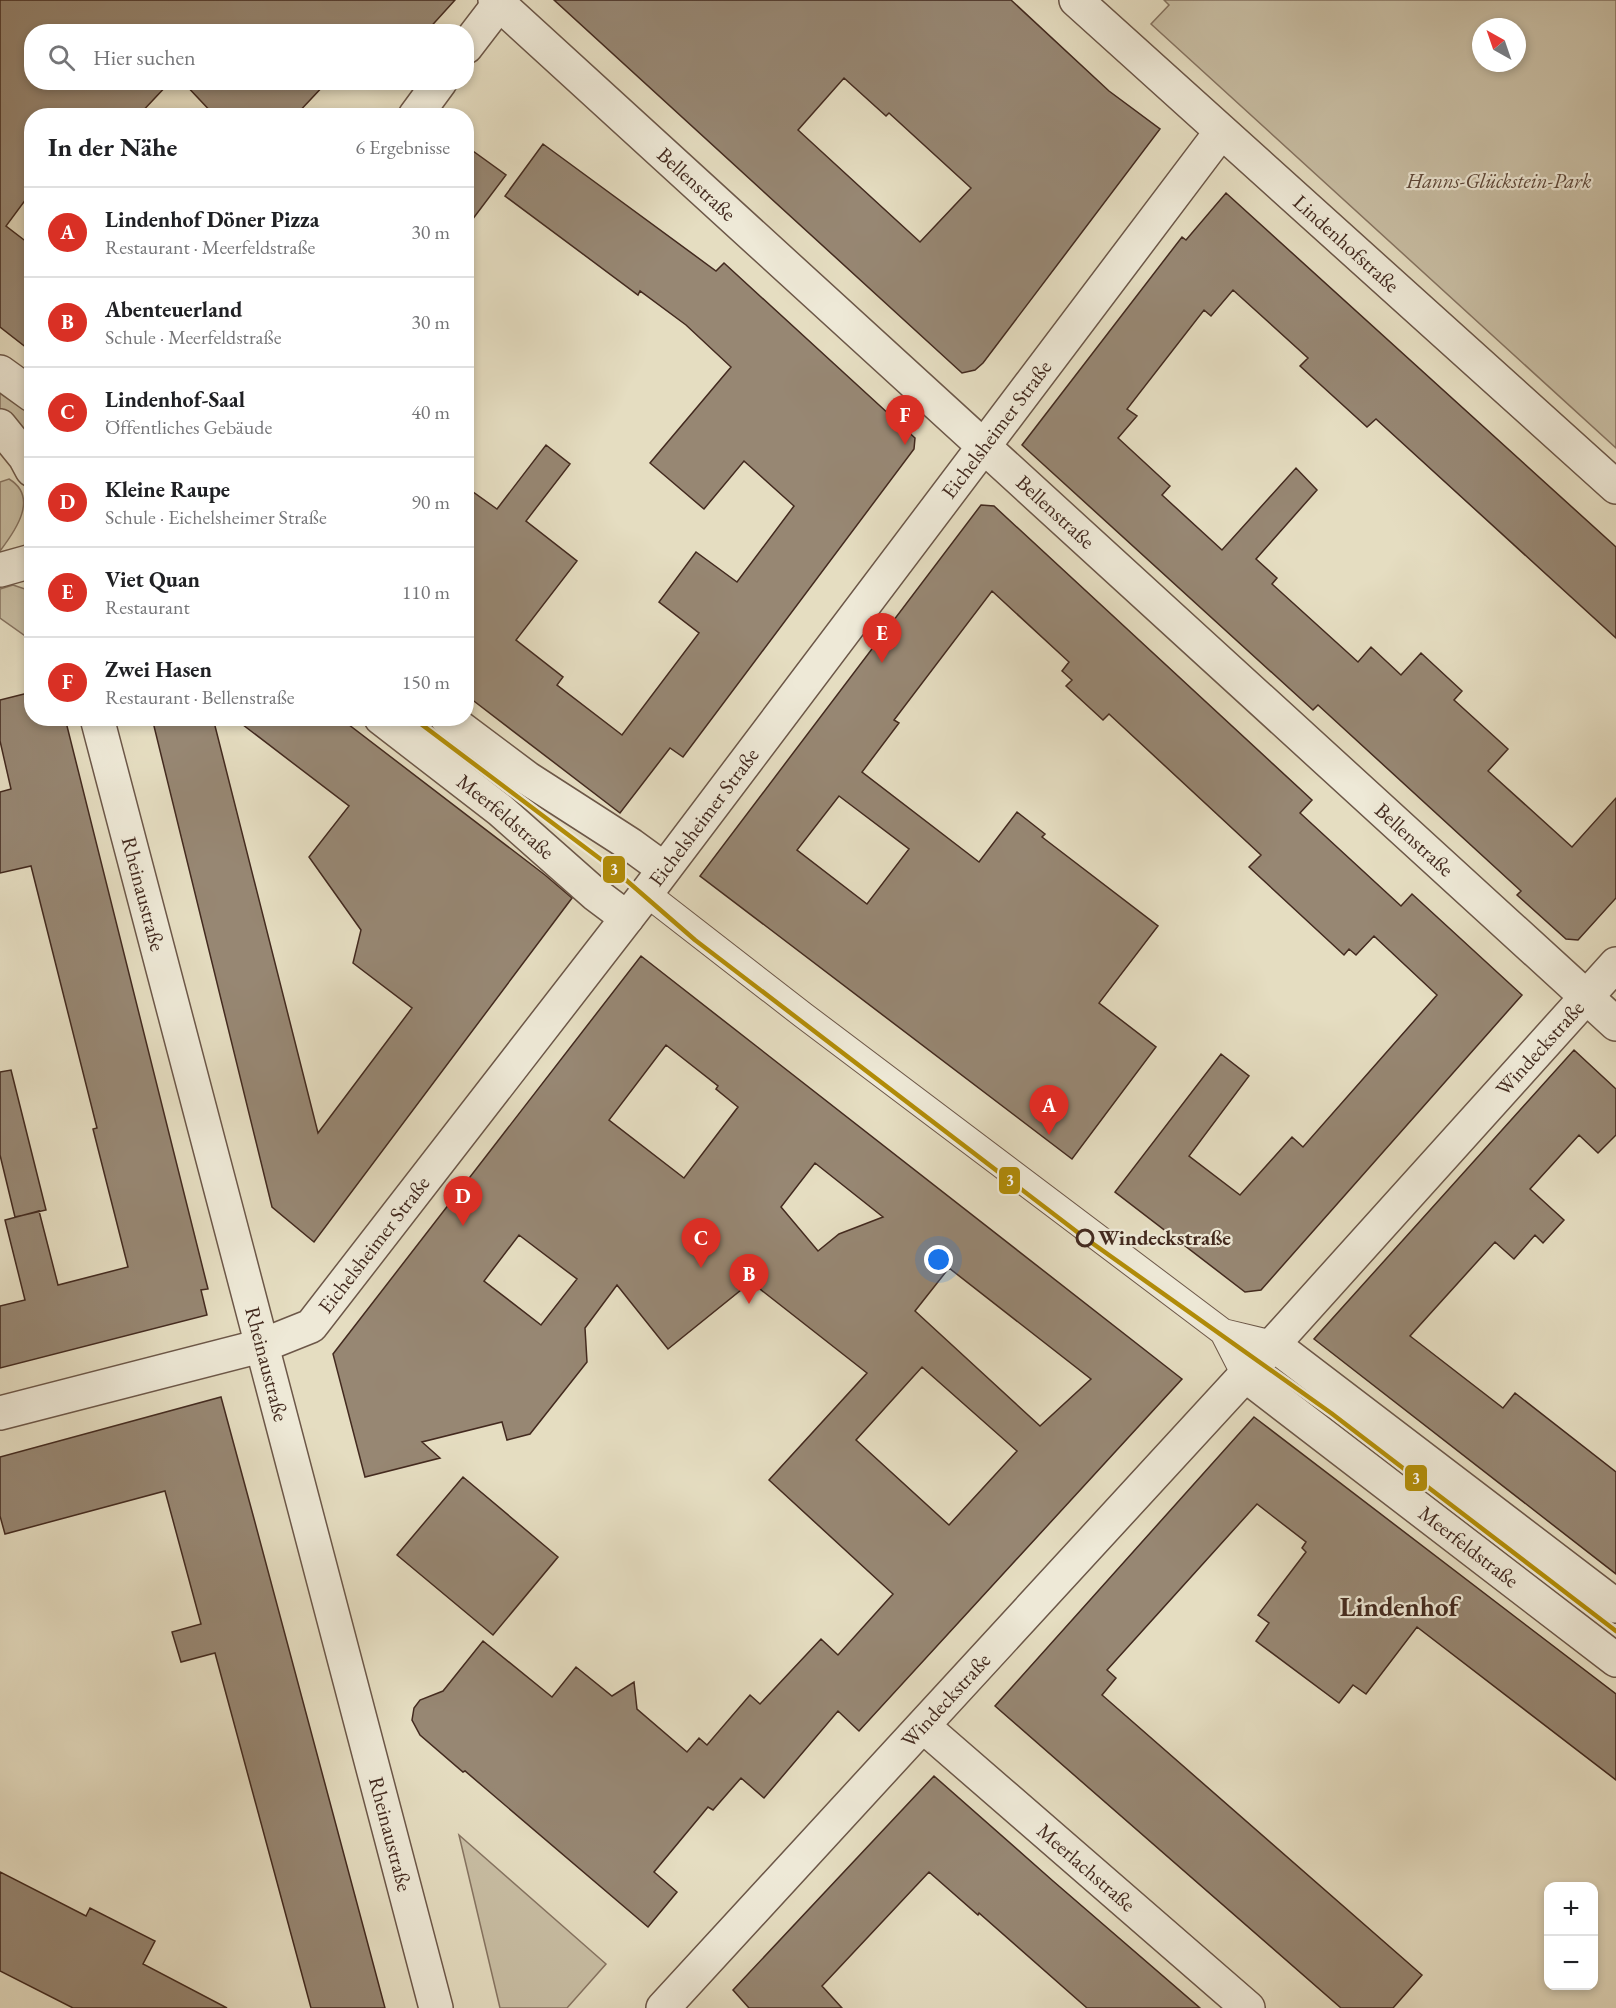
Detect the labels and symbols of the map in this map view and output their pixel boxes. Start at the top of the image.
north arrow [1472,18,1526,72]
street label: Bellenstraße [652,141,742,227]
park label: Hanns-Glückstein-Park [1405,167,1592,194]
street label: Lindenhofstraße [1288,189,1405,298]
street label: Eichelsheimer Straße [935,354,1057,504]
pin: F [886,396,924,445]
street label: Bellenstraße [1011,469,1101,554]
pin: E [862,614,902,663]
street label: Eichelsheimer Straße [642,742,764,892]
street label: Meerfeldstraße [452,768,560,865]
street label: Bellenstraße [1369,796,1460,882]
street label: Rheinaustraße [116,834,172,954]
line badge: 3 [602,855,626,884]
text: 3 [610,859,618,880]
street label: Windeckstraße [1489,995,1590,1102]
pin: A [1030,1086,1068,1135]
line badge: 3 [998,1166,1021,1195]
street label: Eichelsheimer Straße [312,1170,435,1319]
text: 3 [1006,1170,1014,1191]
pin: D [444,1176,482,1226]
pin: C [682,1218,720,1268]
place label: Windeckstraße [1098,1224,1231,1251]
marker: Windeckstraße [1076,1229,1094,1247]
your location [924,1245,953,1274]
pin: B [730,1254,768,1304]
street label: Rheinaustraße [239,1304,295,1424]
line badge: 3 [1404,1464,1428,1492]
text: 3 [1412,1468,1420,1489]
street label: Meerfeldstraße [1413,1499,1524,1593]
district label: Lindenhof [1340,1589,1462,1624]
street label: Windeckstraße [895,1647,996,1753]
street label: Rheinaustraße [363,1774,419,1894]
street label: Meerlachstraße [1031,1817,1141,1917]

